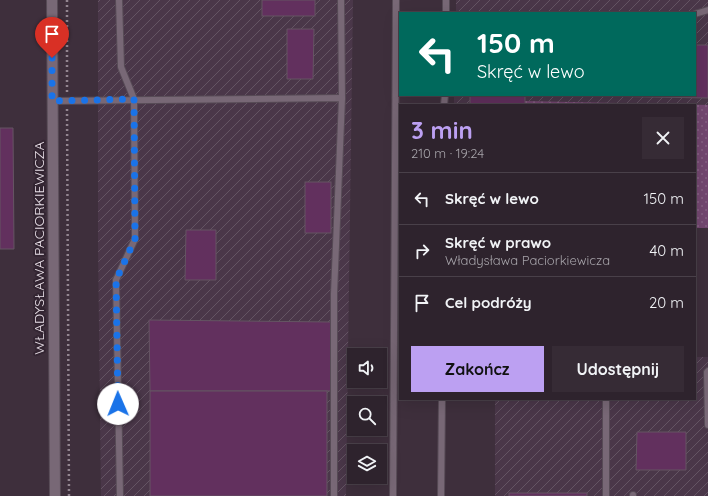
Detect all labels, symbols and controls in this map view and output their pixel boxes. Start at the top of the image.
pin [35,17,69,58]
icon: arrive [41,23,63,45]
text: 150 m [477,25,555,60]
icon: left [411,28,463,80]
text: Skręć w lewo [477,60,585,83]
text: 3 min [411,115,473,145]
button: close [642,117,684,159]
street label: WŁADYSŁAWA PACIORKIEWICZA [30,141,48,355]
text: 210 m · 19:24 [411,145,484,161]
icon: left [411,188,433,210]
text: Skręć w lewo [445,189,539,208]
text: 150 m [644,189,684,208]
text: Skręć w prawo [445,233,551,252]
icon: right [411,240,433,262]
text: 40 m [649,241,684,260]
text: Władysława Paciorkiewicza [445,252,610,268]
icon: arrive [411,292,433,314]
text: Cel podróży [445,293,532,312]
text: 20 m [649,293,684,312]
button: Zakończ [411,346,544,392]
button: Udostępnij [552,346,684,392]
map controls [347,348,387,484]
button: sound [347,348,387,388]
position arrow [97,383,139,425]
button: search [347,396,387,436]
button: layers [347,444,387,484]

